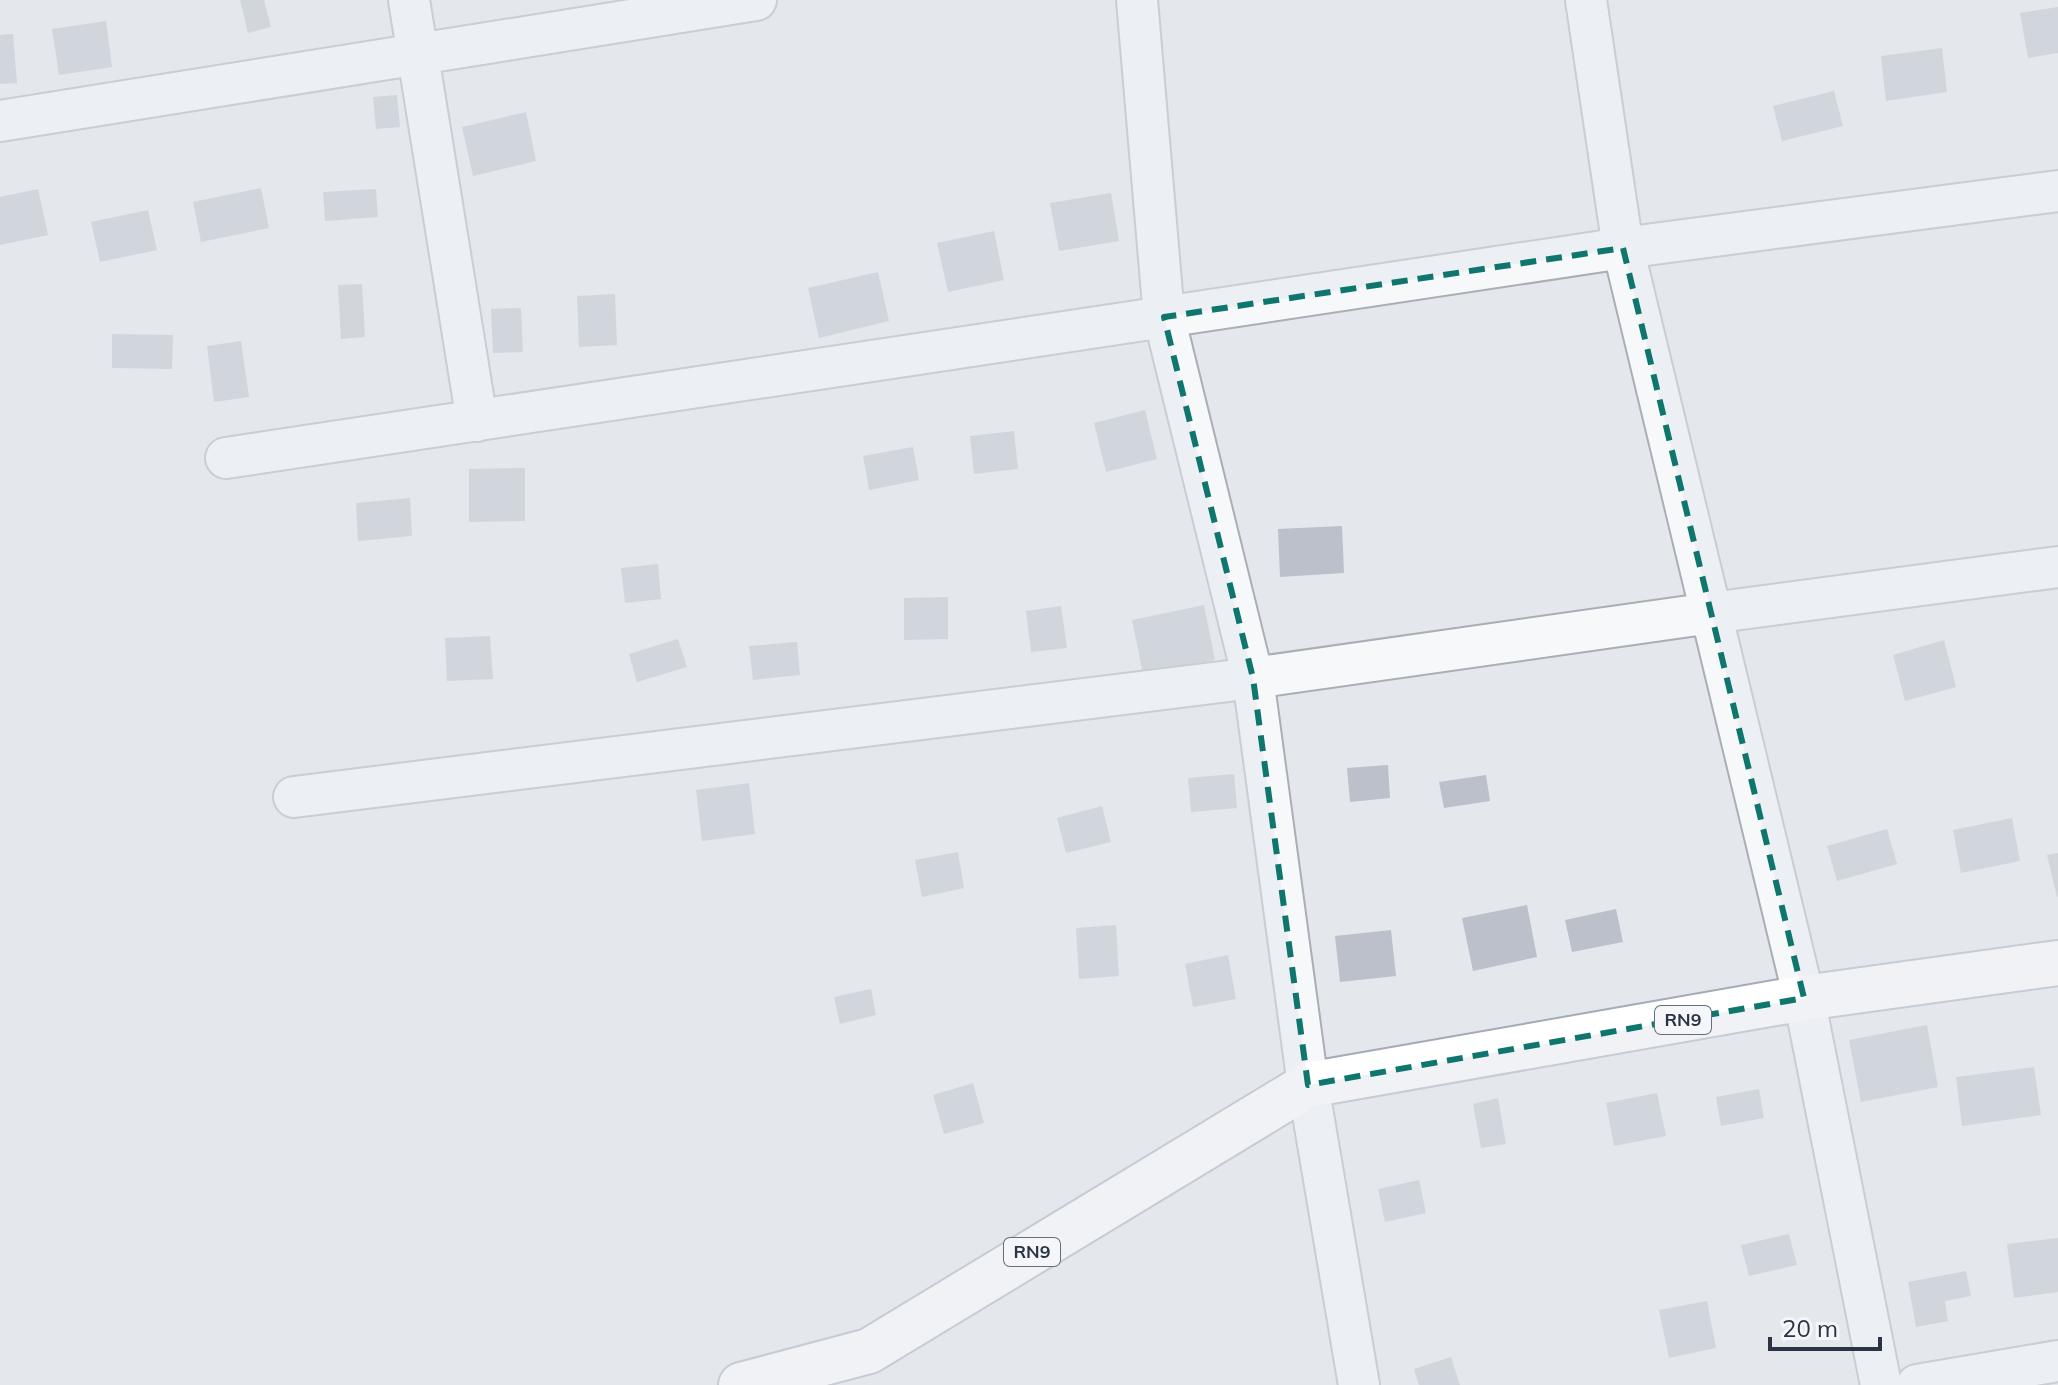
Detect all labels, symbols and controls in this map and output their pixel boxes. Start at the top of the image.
road number: RN9 [1655,1006,1711,1034]
road number: RN9 [1004,1238,1060,1266]
scale bar [1770,1301,1880,1351]
text: 20 m [1782,1313,1838,1343]

